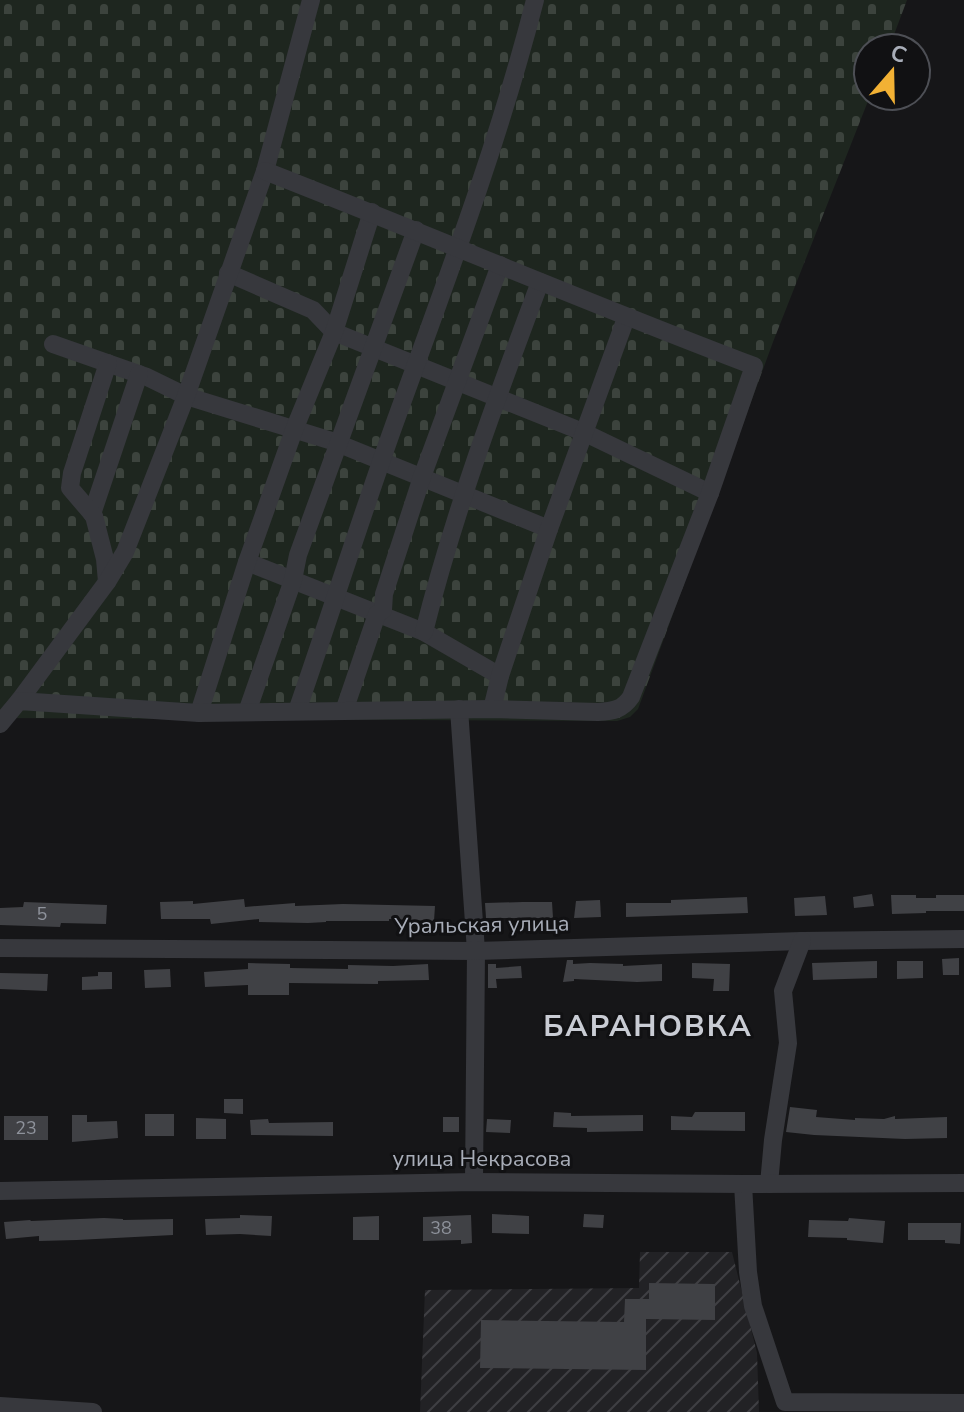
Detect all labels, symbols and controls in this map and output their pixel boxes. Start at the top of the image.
north arrow [852,32,932,112]
text: С [886,37,911,71]
house number: 5 [37,902,47,926]
street label: Уральская улица [393,908,570,942]
district label: БАРАНОВКА [543,1006,753,1047]
house number: 23 [15,1116,37,1140]
street label: улица Некрасова [393,1144,571,1174]
house number: 38 [430,1216,452,1240]

